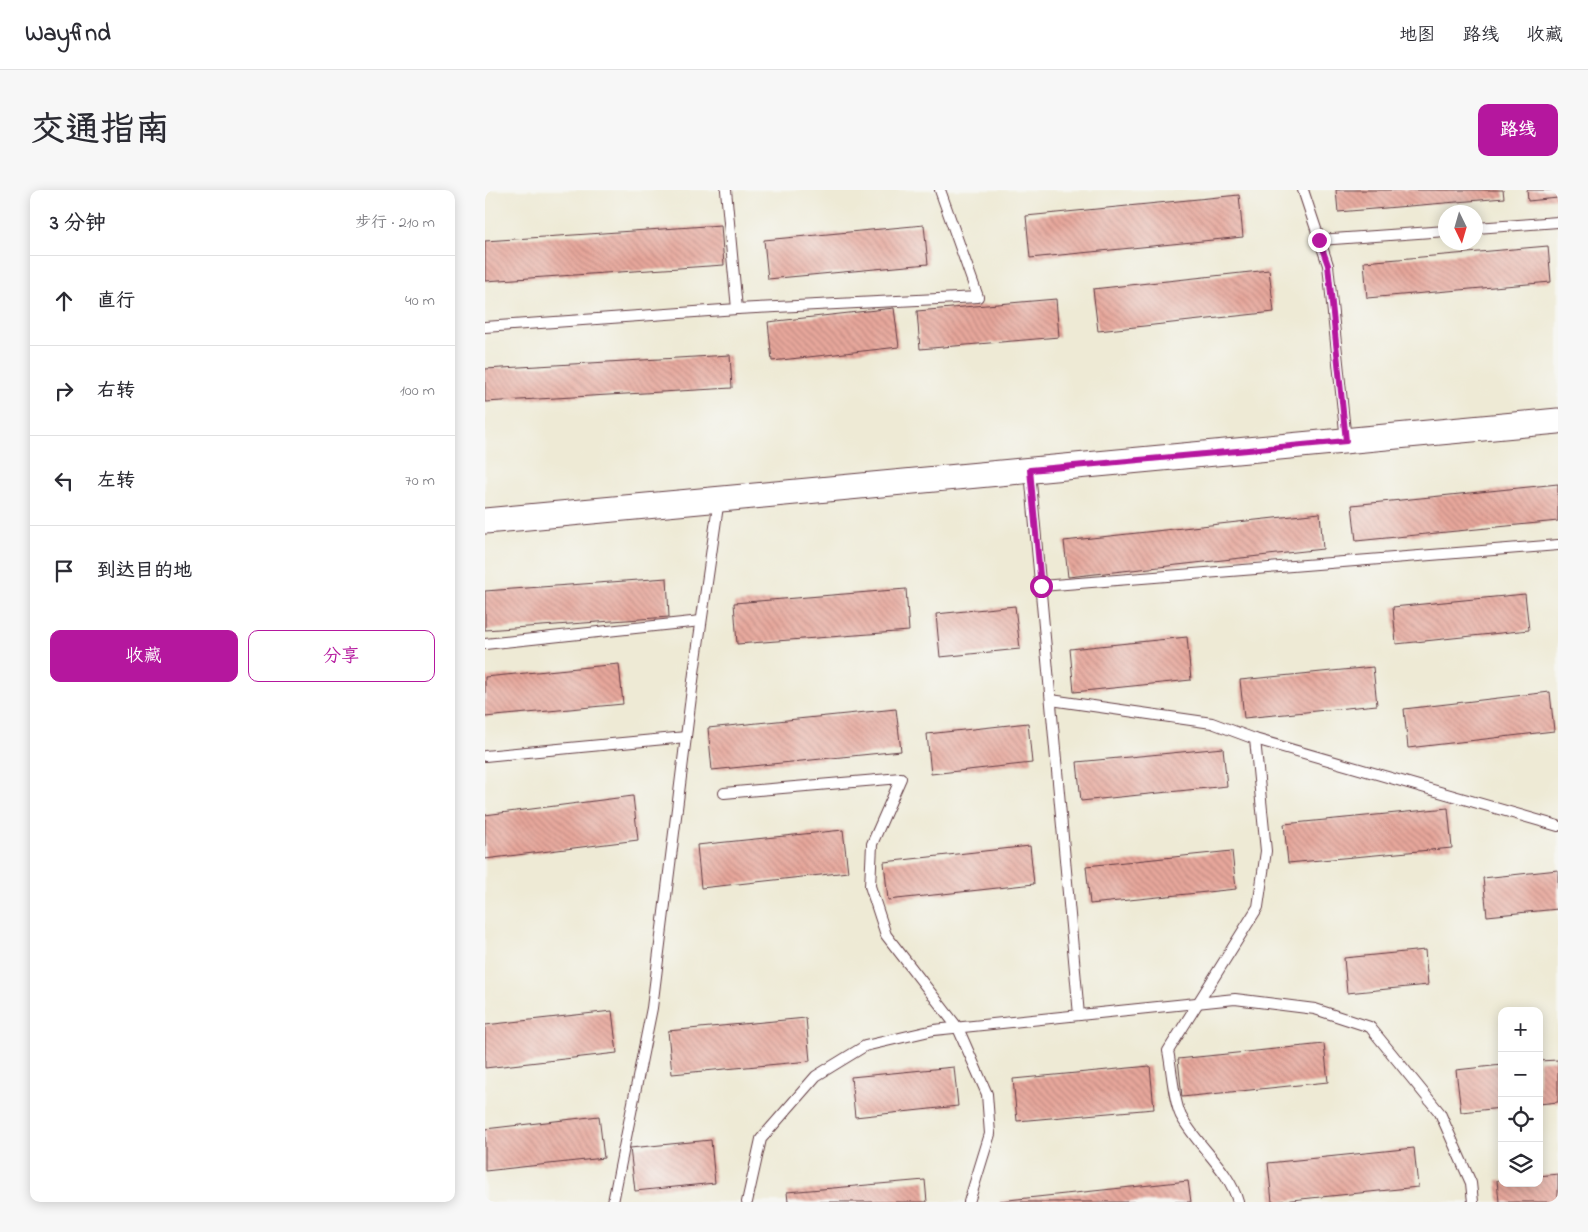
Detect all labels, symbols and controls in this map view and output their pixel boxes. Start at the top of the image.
text: Wayfind [25,17,111,52]
text: 地图 [1399,23,1435,49]
text: 路线 [1463,23,1499,49]
text: 收藏 [1527,23,1563,49]
button: 路线 [1478,104,1558,156]
text: 交通指南 [30,106,170,157]
north arrow [1438,205,1483,250]
text: 3 分钟 [50,209,106,239]
text: 步行 · 210 m [355,211,435,235]
route end [1308,229,1331,252]
icon: ahead [50,287,78,315]
text: 直行 [97,288,135,315]
text: 40 m [405,289,435,313]
icon: right [50,377,78,405]
text: 右转 [97,378,135,405]
text: 100 m [400,379,435,403]
icon: left [50,467,78,495]
text: 左转 [97,468,135,495]
text: 70 m [405,469,435,493]
icon: arrive [50,557,78,585]
text: 到达目的地 [97,558,192,585]
route start [1030,575,1053,598]
button: 收藏 [50,630,238,682]
button: 分享 [248,630,435,682]
map controls [1498,1007,1543,1187]
button: + [1498,1007,1543,1052]
button: − [1498,1052,1543,1097]
button: locate [1498,1097,1543,1142]
button: layers [1498,1142,1543,1187]

